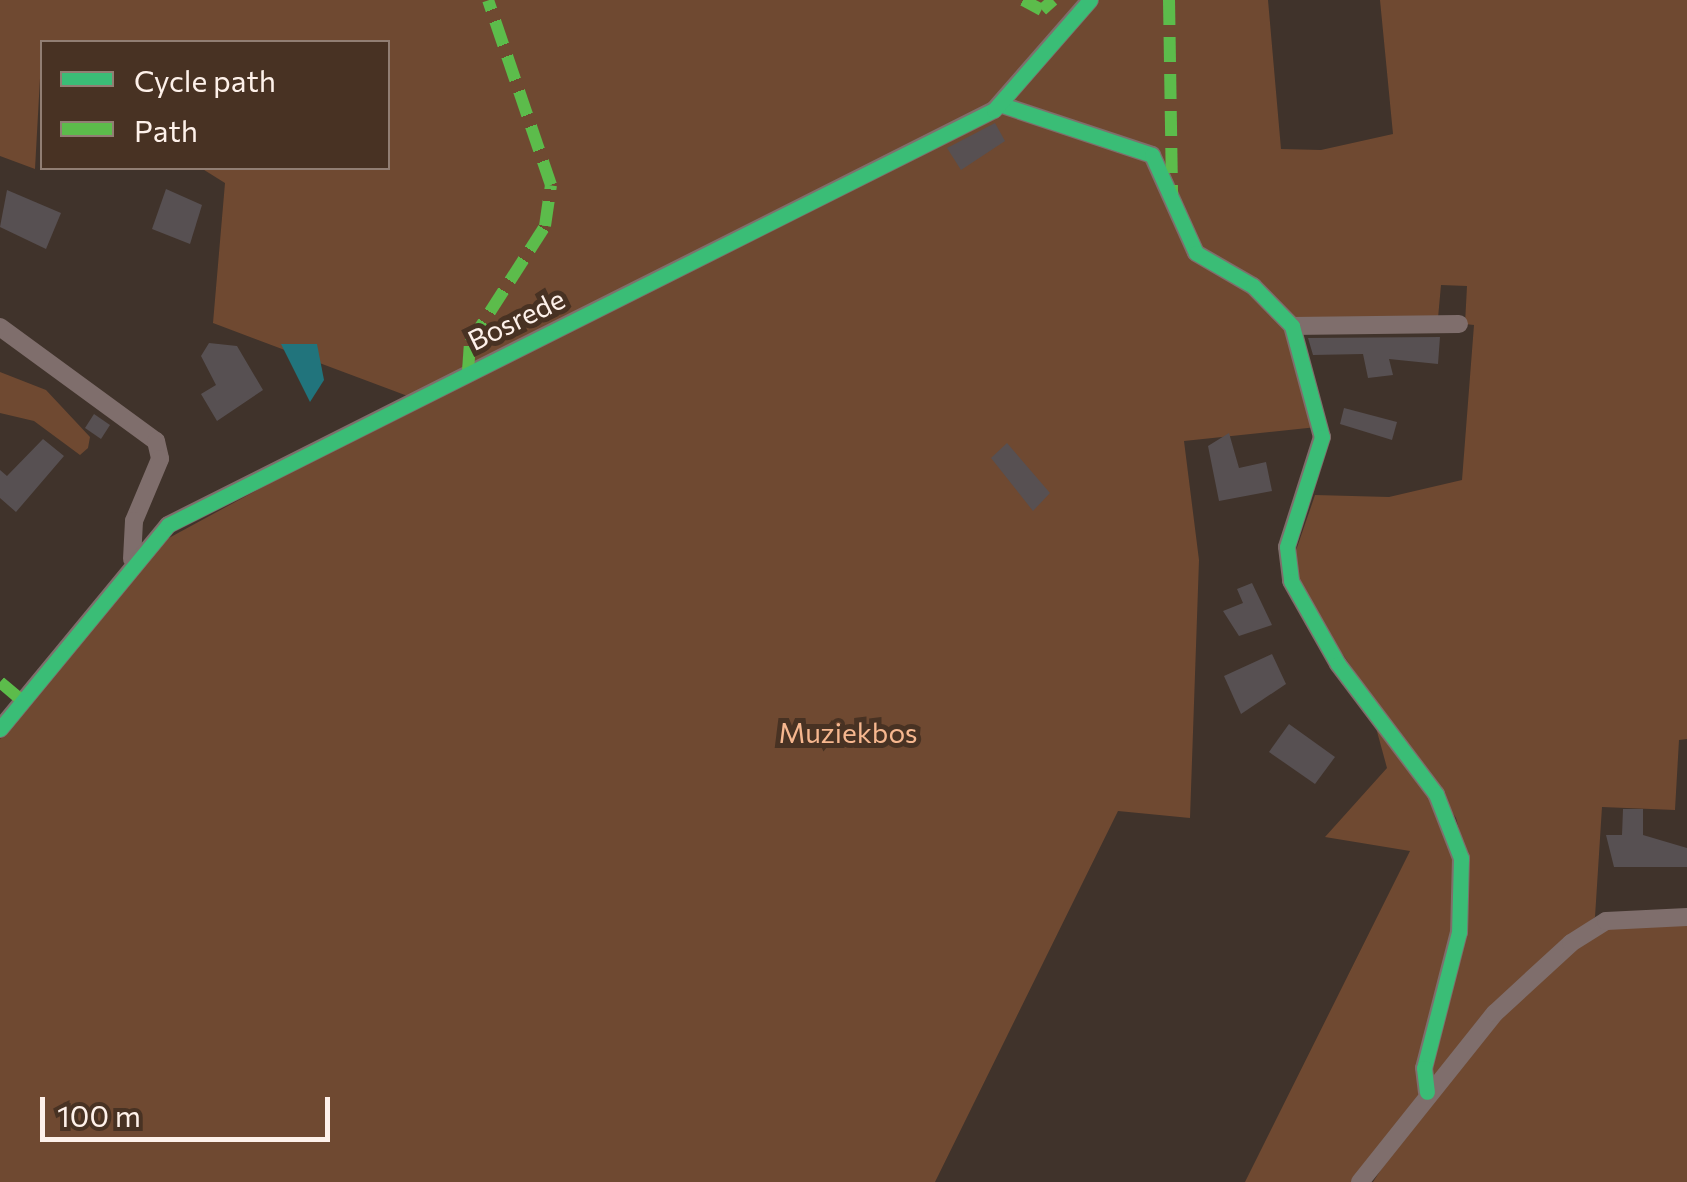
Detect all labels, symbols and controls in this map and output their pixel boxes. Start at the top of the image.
legend [40,40,390,170]
text: Cycle path [134,61,276,98]
text: Path [134,111,198,148]
street label: Bosrede [462,281,570,357]
park label: Muziekbos [778,715,918,749]
scale bar [45,1077,335,1139]
text: 100 m [57,1096,141,1133]

